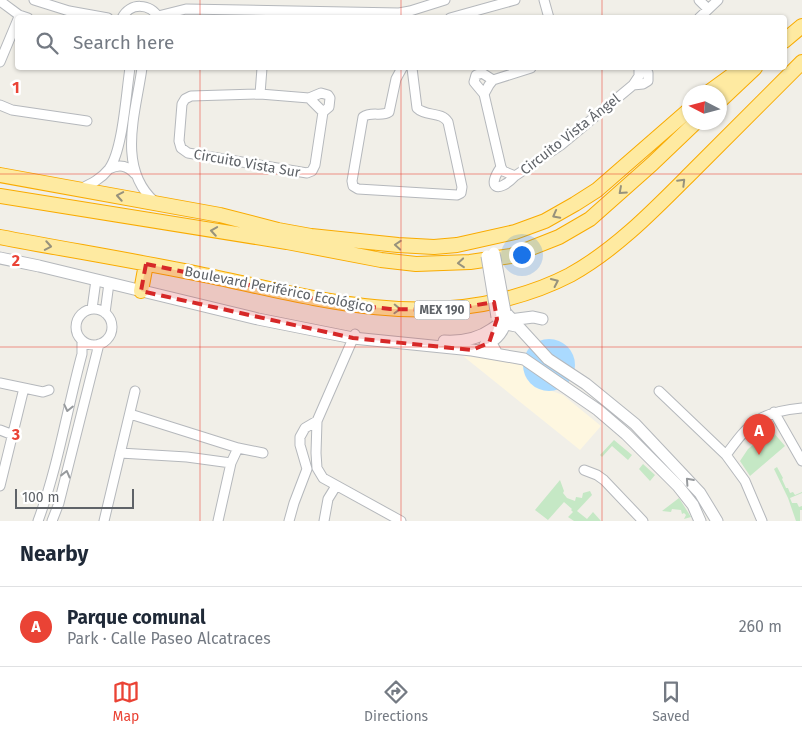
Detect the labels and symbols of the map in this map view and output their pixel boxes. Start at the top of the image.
text: 1 [12,78,20,97]
north arrow [682,85,727,130]
street label: Circuito Vista Ángel [517,89,623,179]
street label: Circuito Vista Sur [192,146,302,181]
one-way arrow [676,178,685,187]
one-way arrow [618,186,627,195]
one-way arrow [116,192,125,202]
one-way arrow [552,209,561,219]
one-way arrow [209,226,217,237]
one-way arrow [394,239,402,250]
one-way arrow [44,240,52,251]
your location [509,242,535,268]
text: 2 [12,251,20,270]
one-way arrow [457,257,465,268]
street label: Boulevard Periférico Ecológico [183,263,375,316]
one-way arrow [550,277,559,288]
road number: MEX 190 [414,300,470,320]
one-way arrow [393,304,401,315]
one-way arrow [63,404,74,413]
pin: A [743,414,775,455]
text: 3 [11,425,20,444]
one-way arrow [60,470,71,479]
one-way arrow [686,478,695,487]
scale bar [15,486,134,509]

